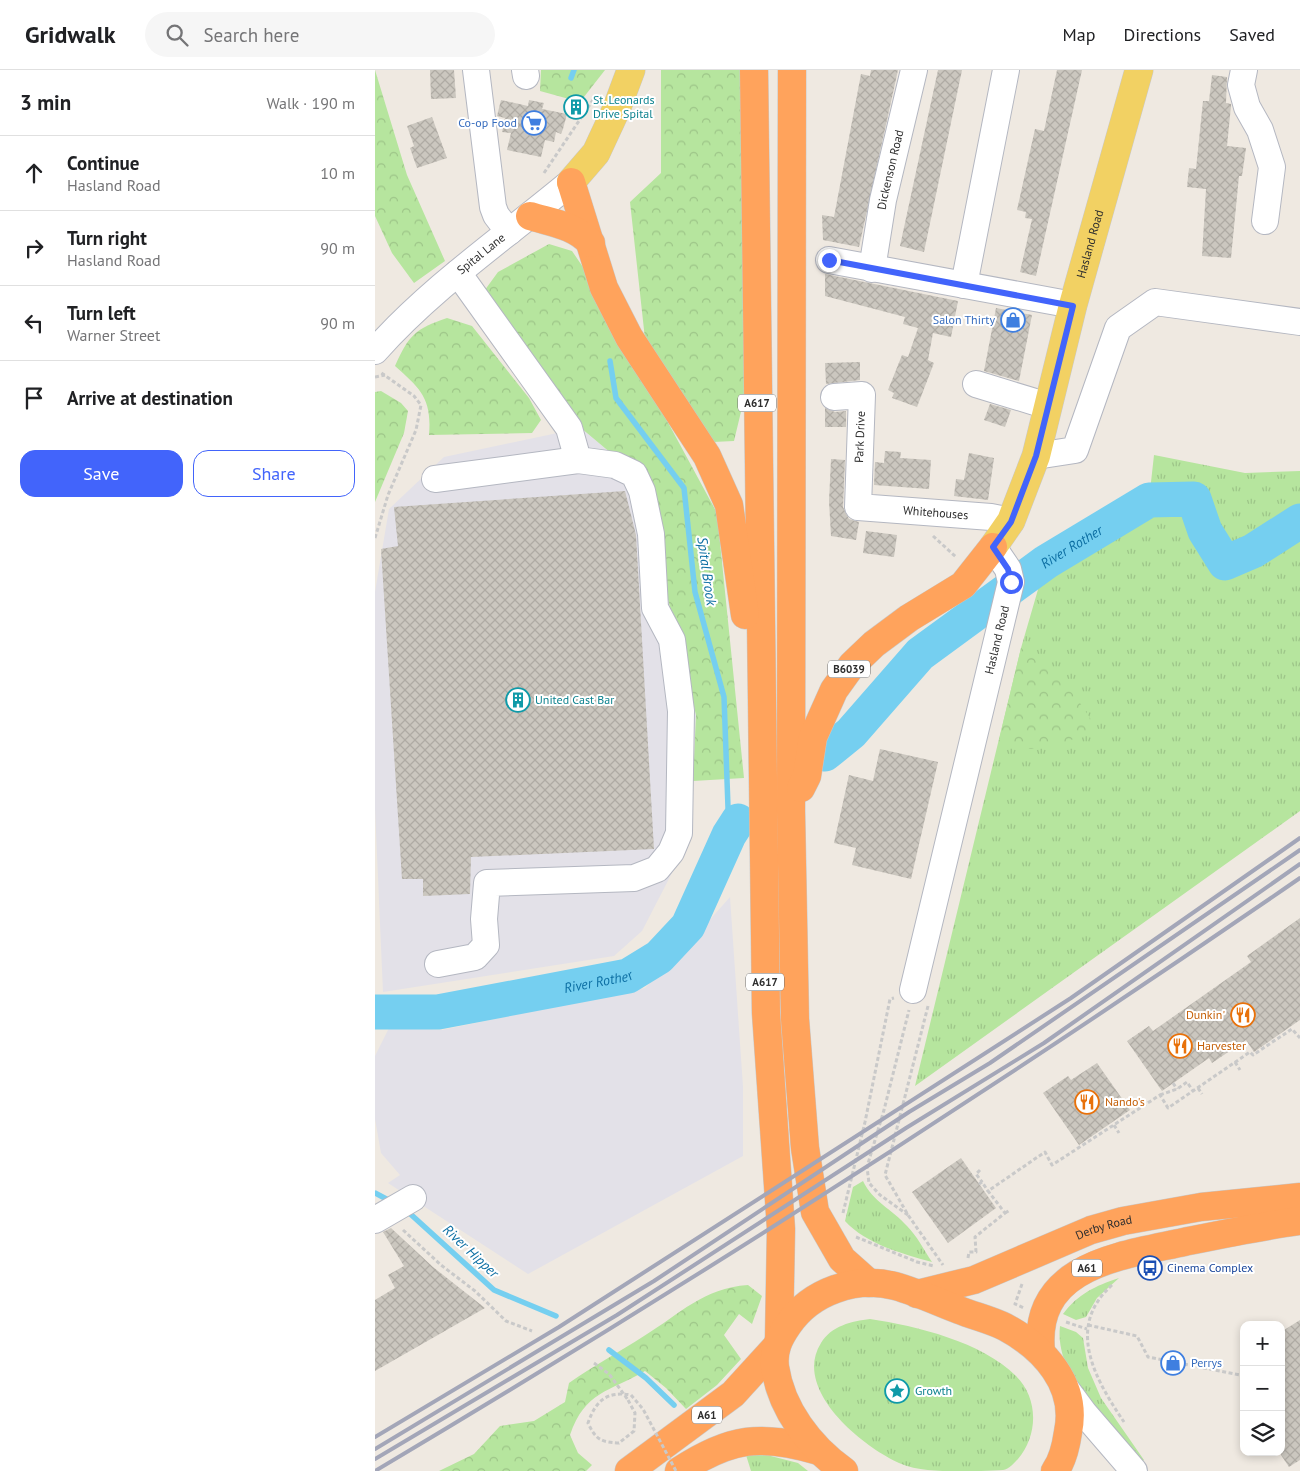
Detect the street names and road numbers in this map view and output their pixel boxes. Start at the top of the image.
street label: Dickenson Road [874,128,906,211]
street label: Hasland Road [1073,208,1106,280]
street label: Spital Lane [454,230,508,277]
road number: A617 [738,394,776,412]
street label: Park Drive [851,411,868,463]
street label: Whitehouses [902,502,969,522]
street label: Hasland Road [981,604,1012,676]
road number: B6039 [828,660,870,678]
road number: A617 [746,974,784,990]
street label: Derby Road [1073,1212,1133,1243]
road number: A61 [1072,1260,1102,1276]
road number: A61 [692,1406,722,1424]

